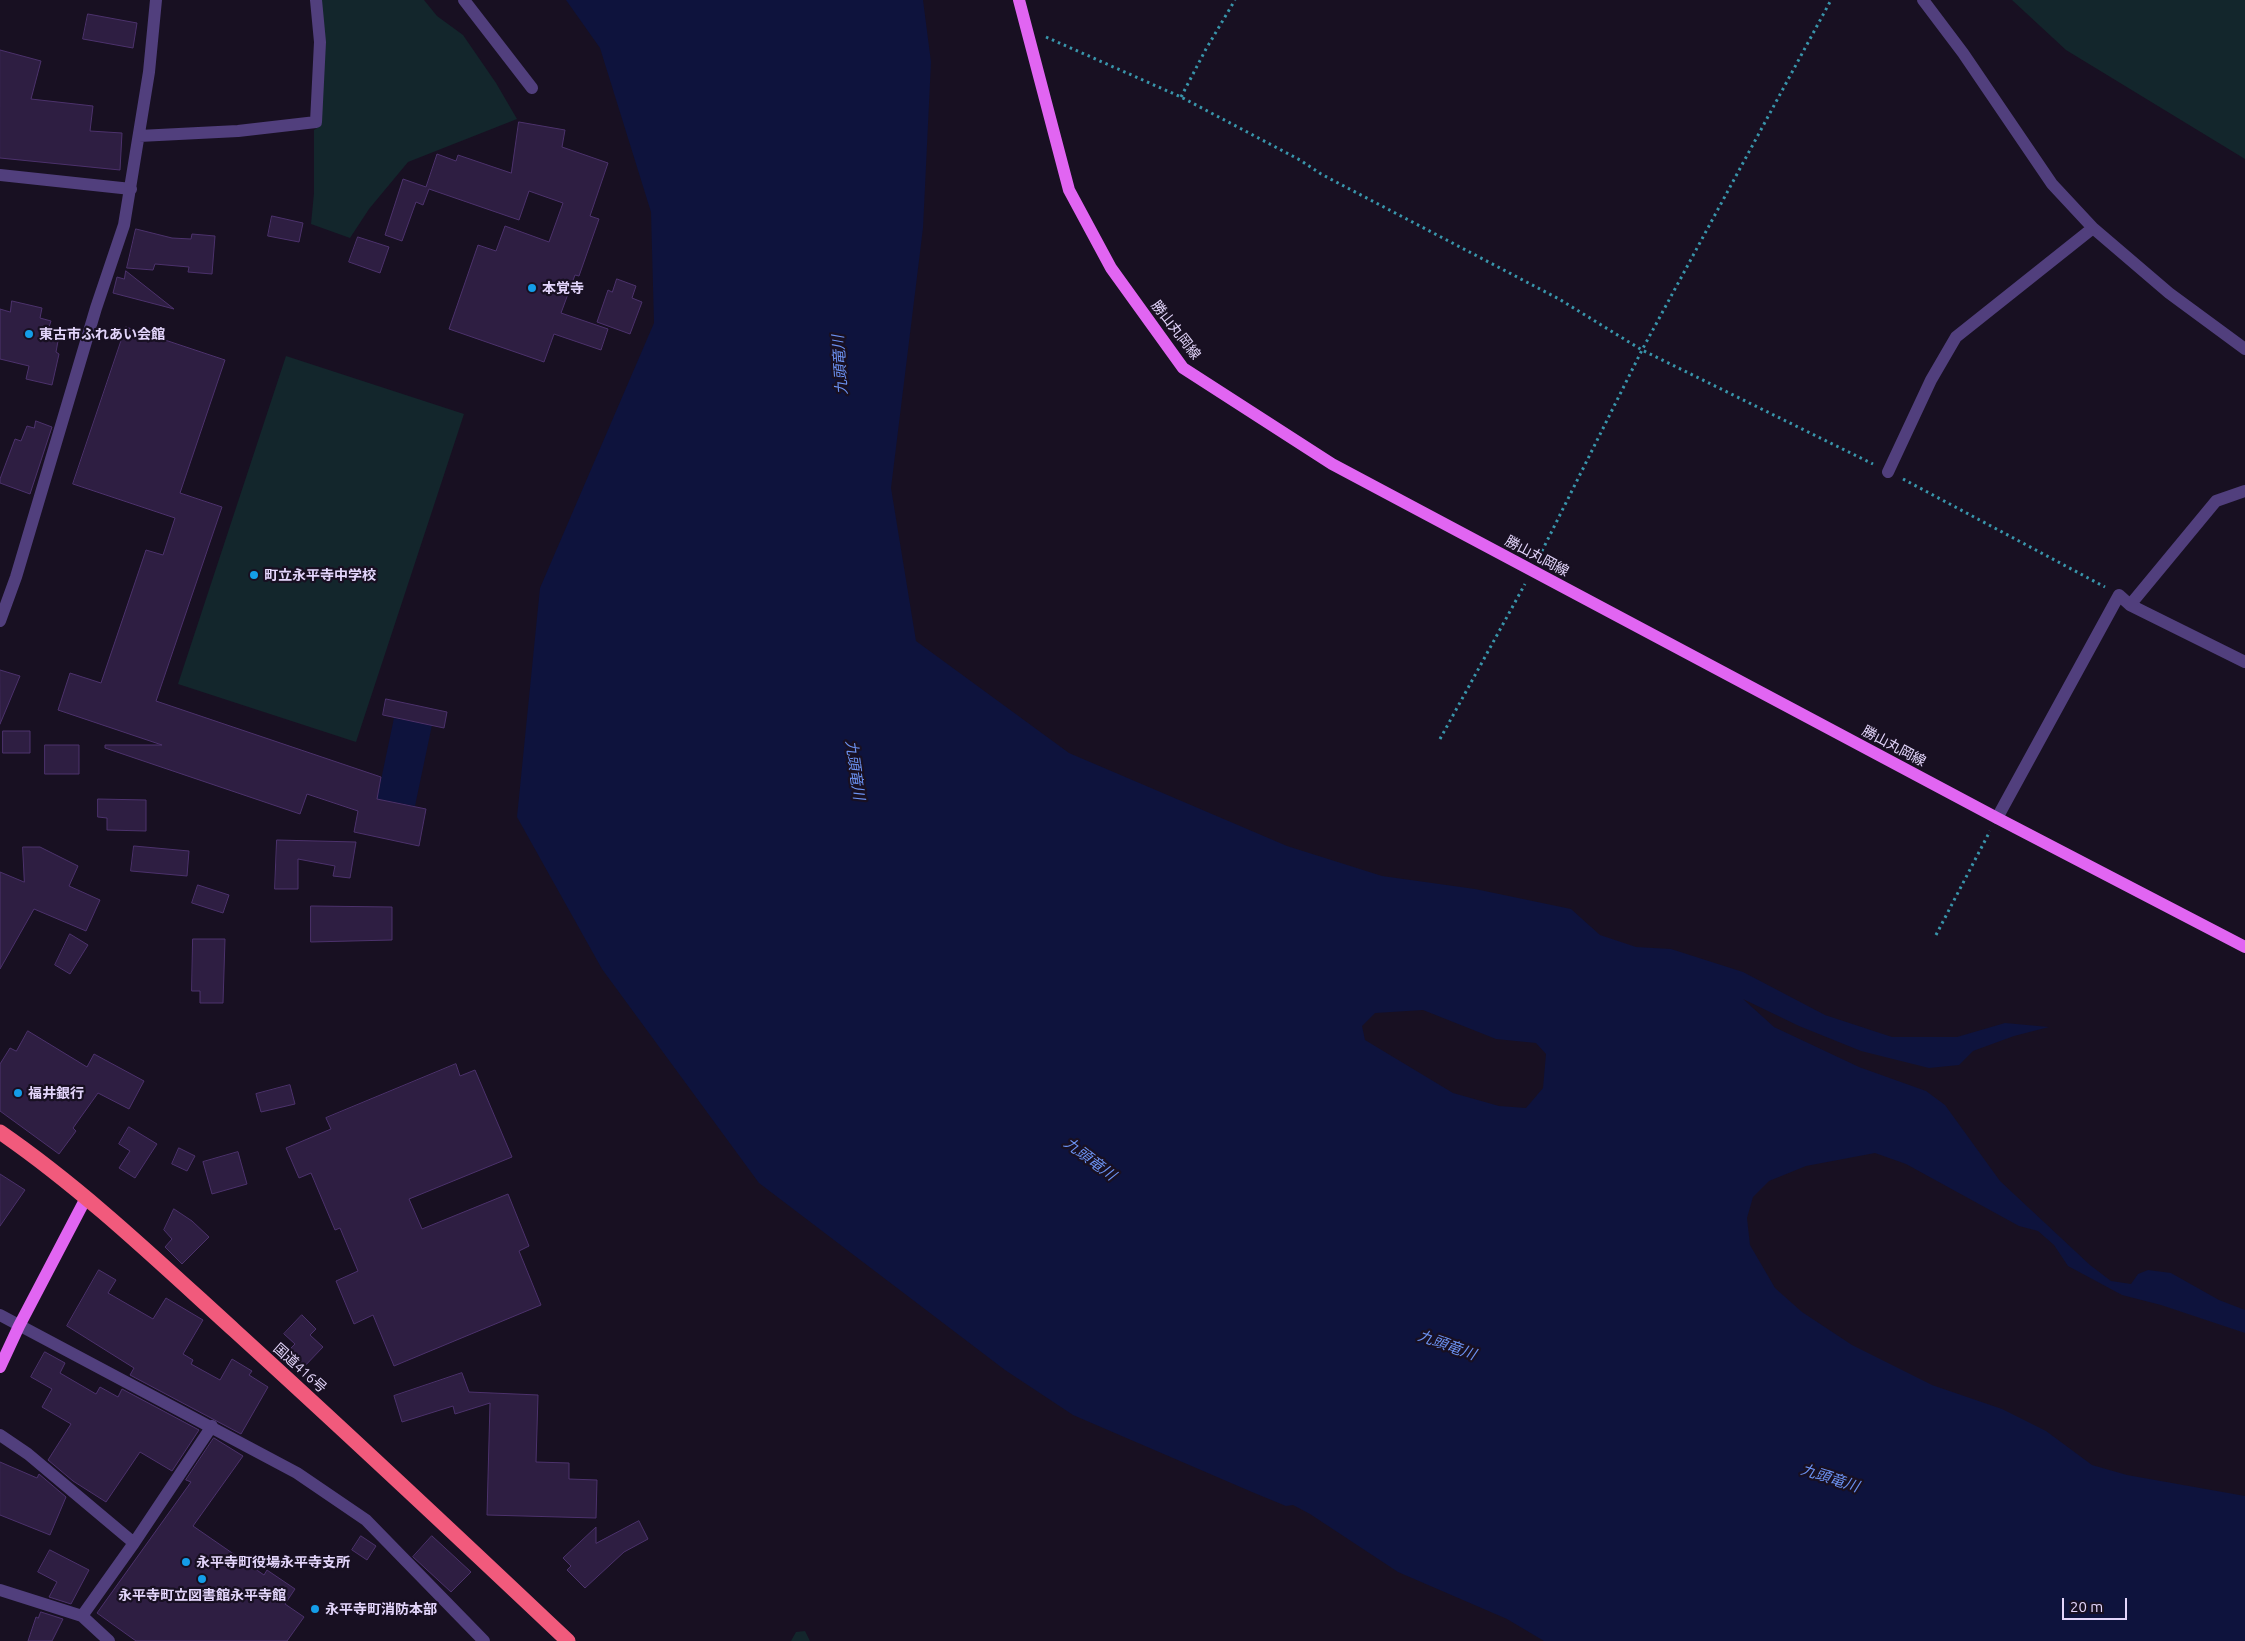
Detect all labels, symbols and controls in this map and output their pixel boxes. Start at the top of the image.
place label: 本覚寺 [542,280,584,296]
marker: 本覚寺 [526,282,538,294]
street label: 勝山丸岡線 [1148,297,1204,363]
place label: 東古市ふれあい会館 [39,326,165,342]
marker: 東古市ふれあい会館 [23,328,35,340]
water label: 九頭竜川 [829,334,851,396]
street label: 勝山丸岡線 [1502,532,1572,580]
place label: 町立永平寺中学校 [264,567,376,583]
marker: 町立永平寺中学校 [248,569,260,581]
street label: 勝山丸岡線 [1859,722,1929,770]
water label: 九頭竜川 [842,739,868,801]
place label: 福井銀行 [28,1085,84,1101]
marker: 福井銀行 [12,1087,24,1099]
water label: 九頭竜川 [1061,1134,1119,1184]
water label: 九頭竜川 [1416,1326,1478,1364]
street label: 国道416号 [270,1340,330,1396]
water label: 九頭竜川 [1799,1460,1861,1496]
place label: 永平寺町役場永平寺支所 [196,1554,350,1570]
marker: 永平寺町役場永平寺支所 [180,1556,192,1568]
marker: 永平寺町立図書館永平寺館 [196,1573,208,1585]
place label: 永平寺町立図書館永平寺館 [118,1587,286,1603]
scale bar [2065,1588,2130,1620]
text: 20 m [2070,1598,2103,1615]
place label: 永平寺町消防本部 [325,1601,437,1617]
marker: 永平寺町消防本部 [309,1603,321,1615]

